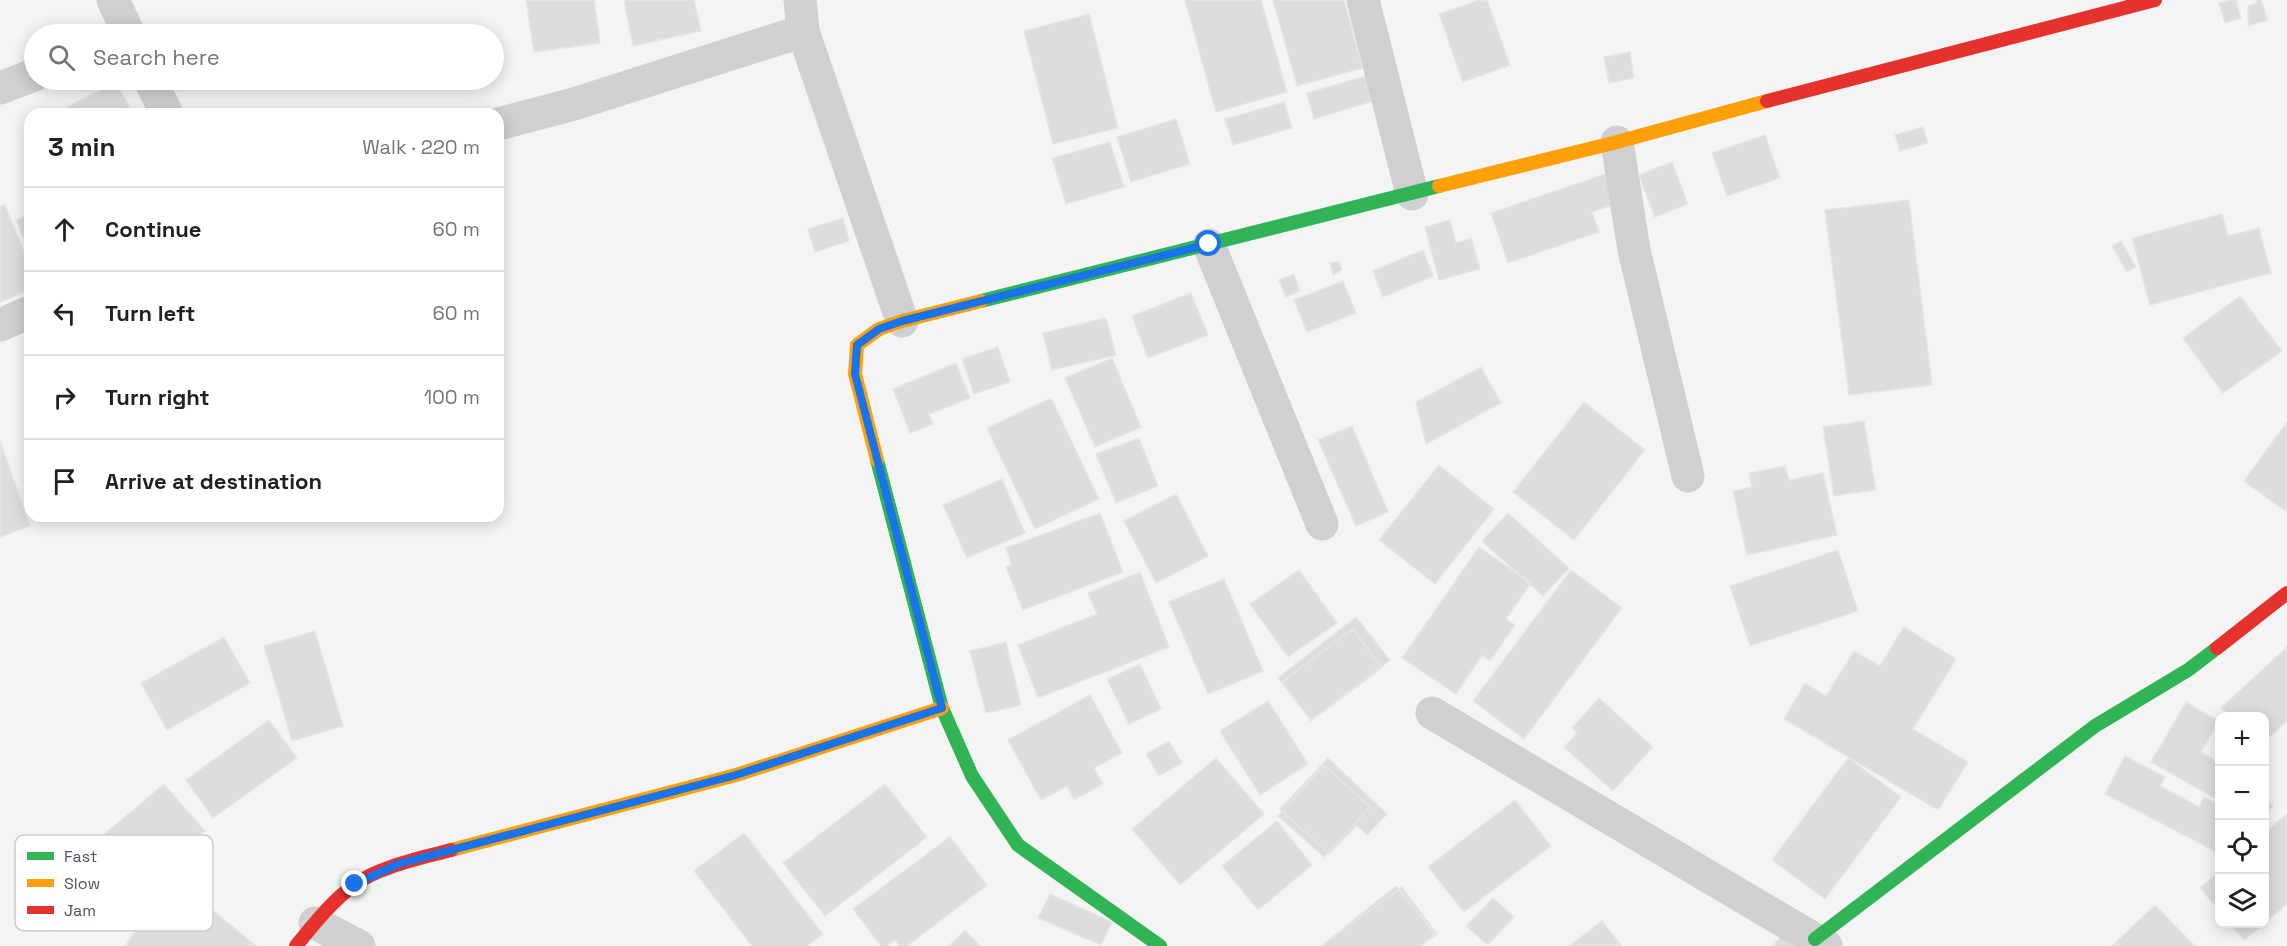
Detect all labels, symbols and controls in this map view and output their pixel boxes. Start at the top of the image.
search box [24,24,504,90]
icon: search [45,41,78,74]
text: Search here [93,43,220,71]
text: 3 min [48,130,116,164]
text: Walk · 220 m [362,134,480,160]
icon: ahead [48,213,81,246]
text: Continue [105,215,201,243]
text: 60 m [433,216,480,242]
route start [1195,230,1221,256]
icon: left [48,297,81,330]
text: Turn left [105,299,195,327]
text: 60 m [433,300,480,326]
icon: right [48,381,81,414]
text: Turn right [105,383,210,411]
text: 100 m [424,384,480,410]
icon: arrive [48,465,81,498]
text: Arrive at destination [105,467,322,495]
map controls [2215,712,2269,928]
button: + [2215,712,2269,766]
button: − [2215,766,2269,820]
button: locate [2215,820,2269,874]
legend [15,835,213,931]
text: Fast [64,846,97,867]
route end [341,870,367,896]
text: Slow [64,873,100,894]
button: layers [2215,874,2269,928]
text: Jam [64,900,96,921]

